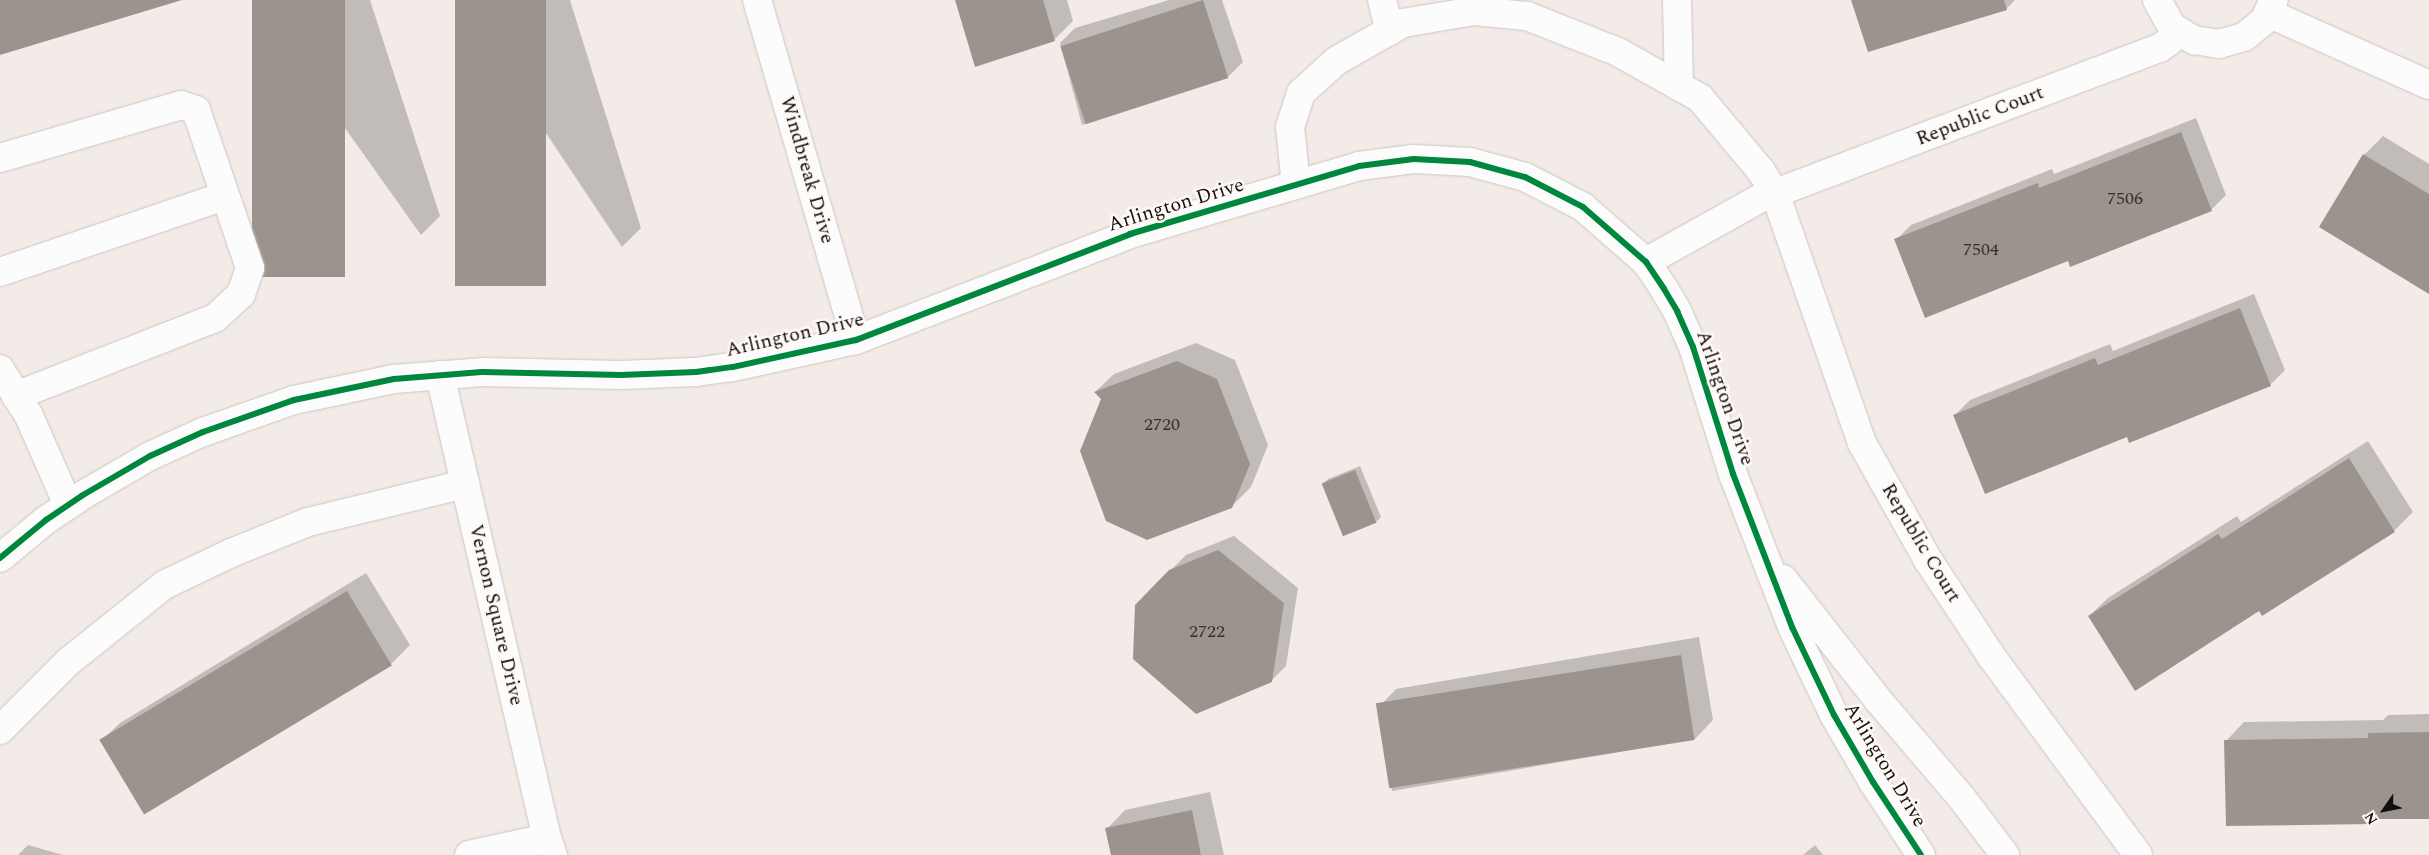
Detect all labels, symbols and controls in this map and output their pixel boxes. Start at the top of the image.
street label: Republic Court [1913,81,2047,151]
street label: Windbreak Drive [774,94,840,246]
street label: Arlington Drive [1105,173,1247,237]
house number: 7506 [2107,188,2143,210]
house number: 7504 [1963,239,1999,261]
street label: Arlington Drive [724,307,866,363]
street label: Arlington Drive [1691,327,1759,469]
house number: 2720 [1144,414,1180,436]
street label: Republic Court [1876,479,1966,607]
street label: Vernon Square Drive [463,522,529,708]
house number: 2722 [1189,621,1225,643]
street label: Arlington Drive [1838,698,1932,832]
north arrow [2359,785,2409,835]
text: N [2359,808,2383,829]

